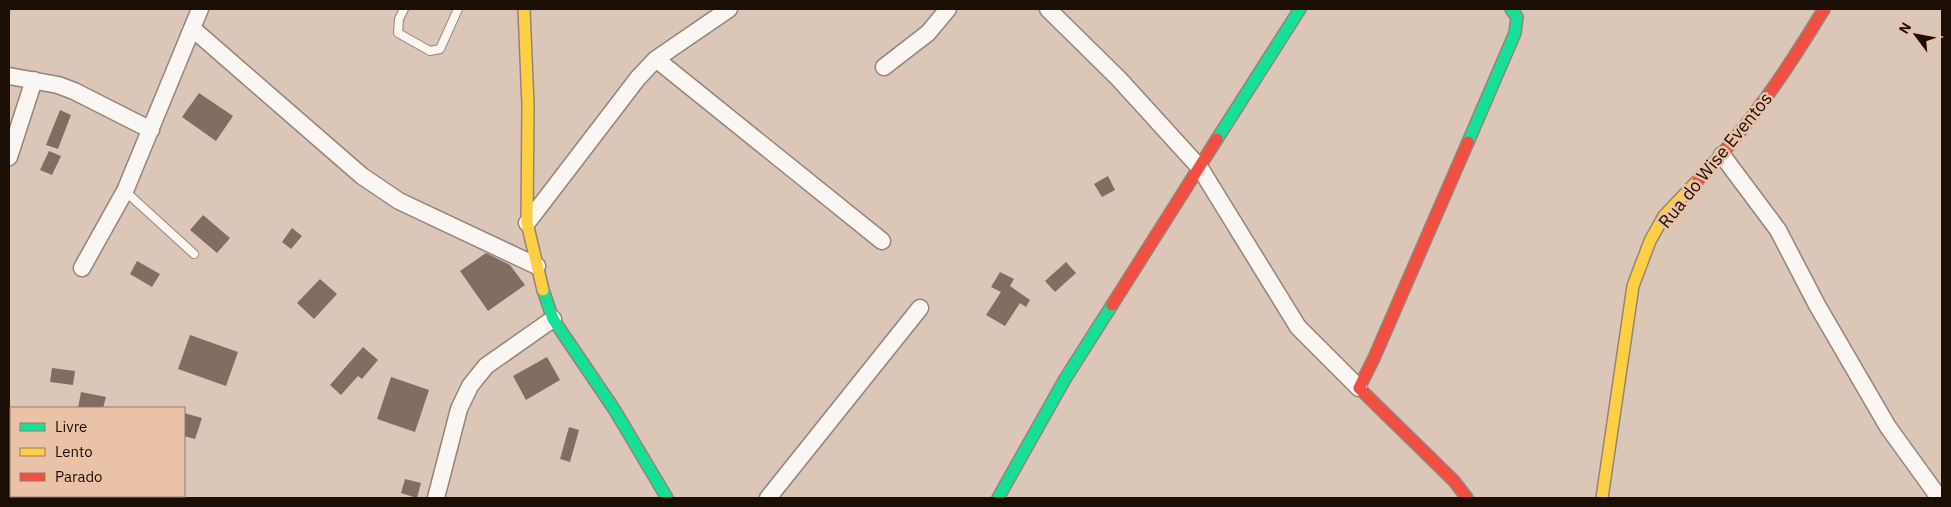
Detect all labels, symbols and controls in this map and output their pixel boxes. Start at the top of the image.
north arrow [1891,10,1941,60]
text: N [1895,19,1915,37]
street label: Rua do Wise Eventos [1653,87,1777,233]
legend [10,407,185,497]
text: Livre [55,417,87,436]
text: Lento [55,442,93,461]
text: Parado [55,467,103,486]

